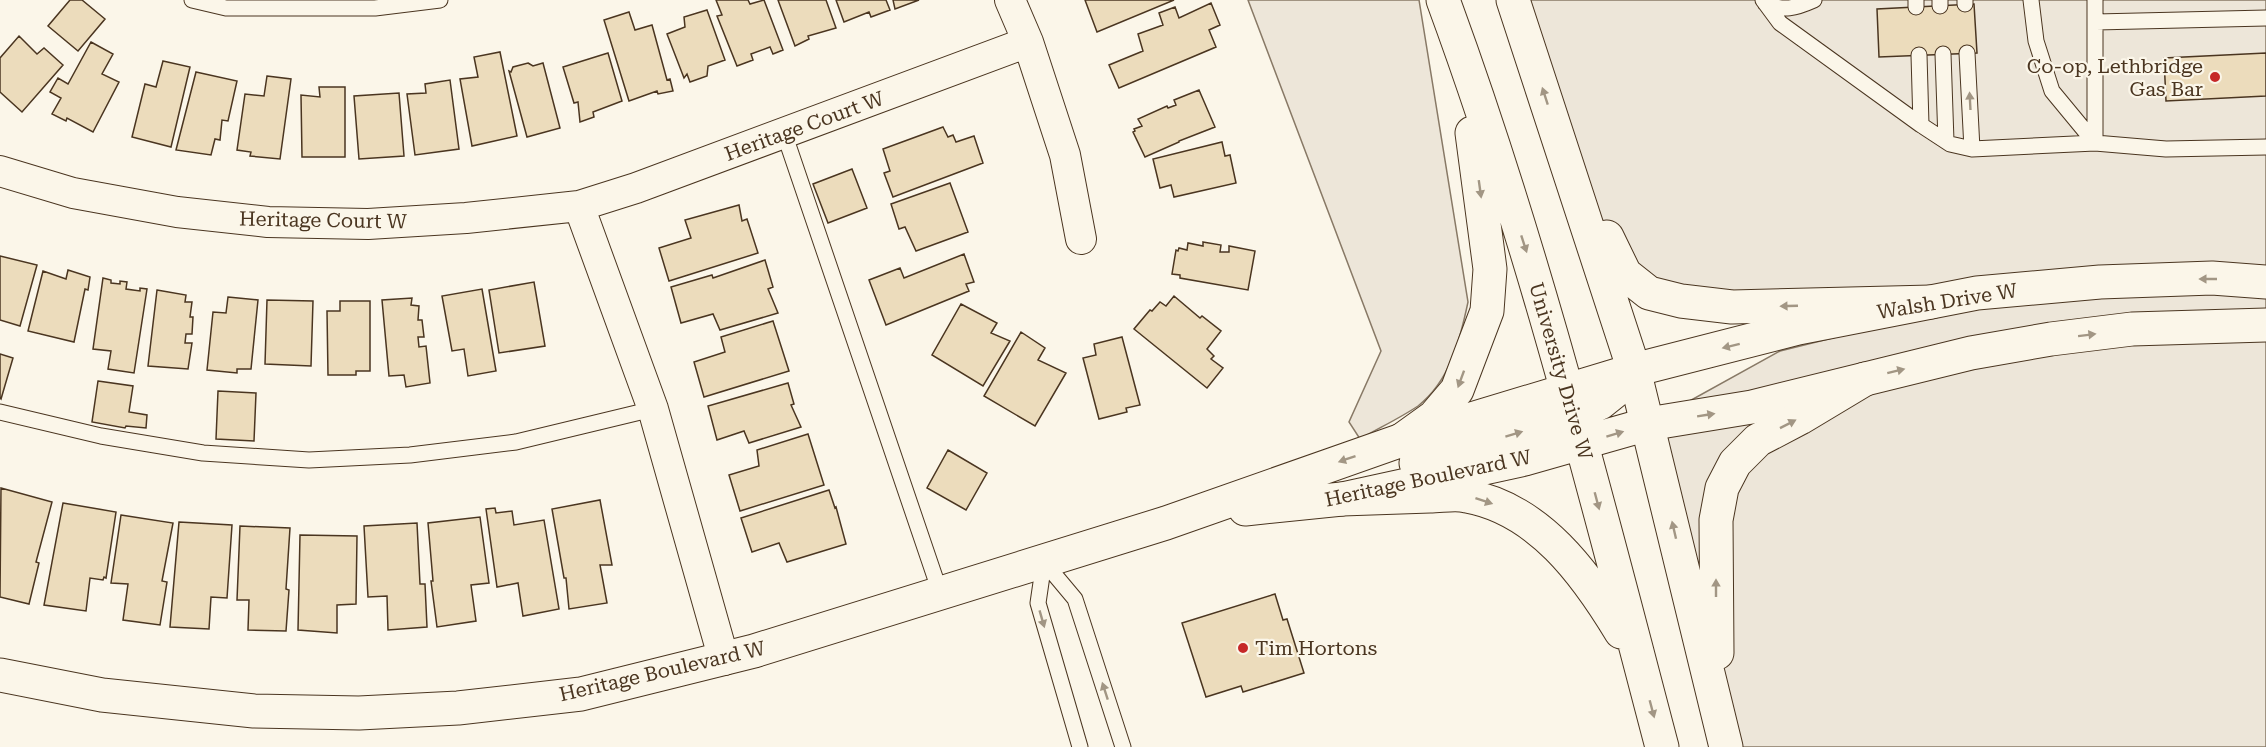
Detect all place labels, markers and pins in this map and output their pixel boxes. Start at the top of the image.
place label: Co-op, Lethbridge Gas Bar [2027,54,2203,101]
marker: Co-op, Lethbridge Gas Bar [2208,70,2222,84]
place label: Tim Hortons [1255,636,1377,660]
marker: Tim Hortons [1236,641,1250,655]

